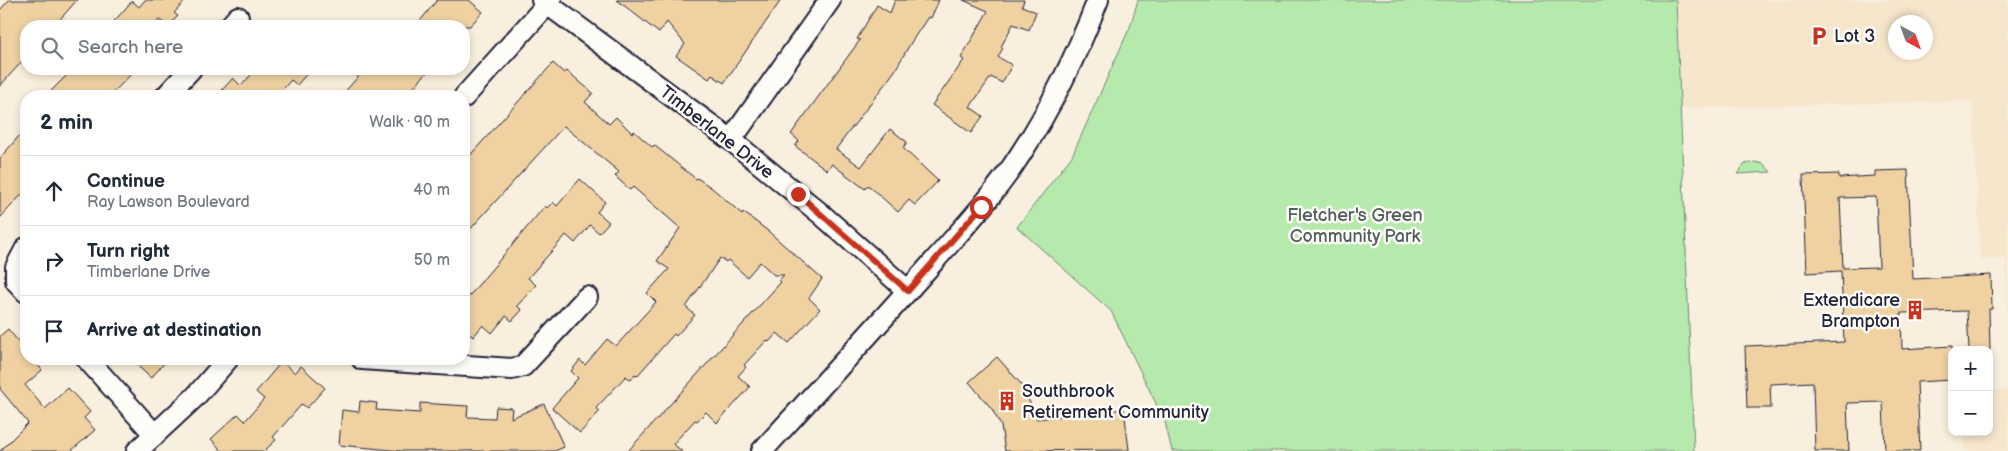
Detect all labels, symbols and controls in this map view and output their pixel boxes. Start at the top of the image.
north arrow [1888,15,1933,60]
search box [20,20,470,75]
parking icon: Lot 3 [1808,25,1830,47]
place label: Lot 3 [1834,26,1875,47]
icon: search [38,34,66,62]
text: Search here [78,36,183,59]
street label: Timberlane Drive [656,81,778,184]
text: 2 min [40,110,93,135]
text: Walk · 90 m [369,113,450,132]
text: Continue [87,170,165,193]
icon: ahead [40,177,68,205]
text: 40 m [413,181,450,200]
route end [787,183,810,206]
text: Ray Lawson Boulevard [87,193,250,212]
route start [970,196,993,219]
park label: Fletcher's Green Community Park [1287,205,1423,247]
text: Turn right [87,240,170,263]
icon: right [40,247,68,275]
text: 50 m [414,251,450,270]
text: Timberlane Drive [87,263,210,282]
place label: Extendicare Brampton [1803,290,1900,332]
building icon: Extendicare Brampton [1904,299,1926,321]
icon: arrive [40,317,68,345]
text: Arrive at destination [87,319,262,342]
map controls [1948,346,1993,436]
button: + [1948,346,1993,391]
place label: Southbrook Retirement Community [1022,381,1210,423]
building icon: Southbrook Retirement Community [996,390,1018,412]
button: − [1948,391,1993,436]

